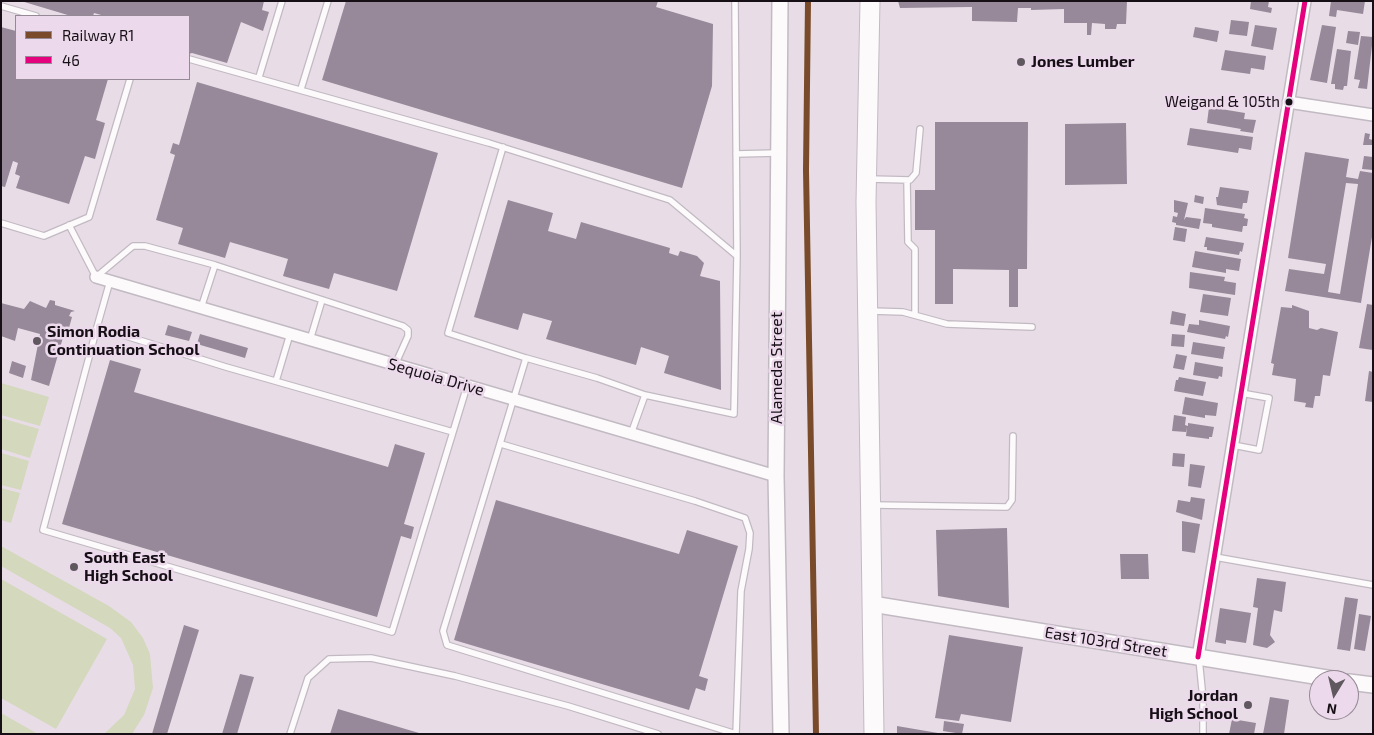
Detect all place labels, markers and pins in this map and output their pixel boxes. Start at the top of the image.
place label: Jones Lumber [1031,52,1135,72]
marker: Jones Lumber [1015,56,1027,68]
place label: Weigand & 105th [1165,93,1280,111]
marker: Weigand & 105th [1284,97,1294,107]
place label: Simon Rodia Continuation School [47,322,199,360]
marker: Simon Rodia Continuation School [31,335,43,347]
place label: South East High School [84,548,173,586]
marker: South East High School [68,561,80,573]
place label: Jordan High School [1149,686,1238,724]
marker: Jordan High School [1242,699,1254,711]

